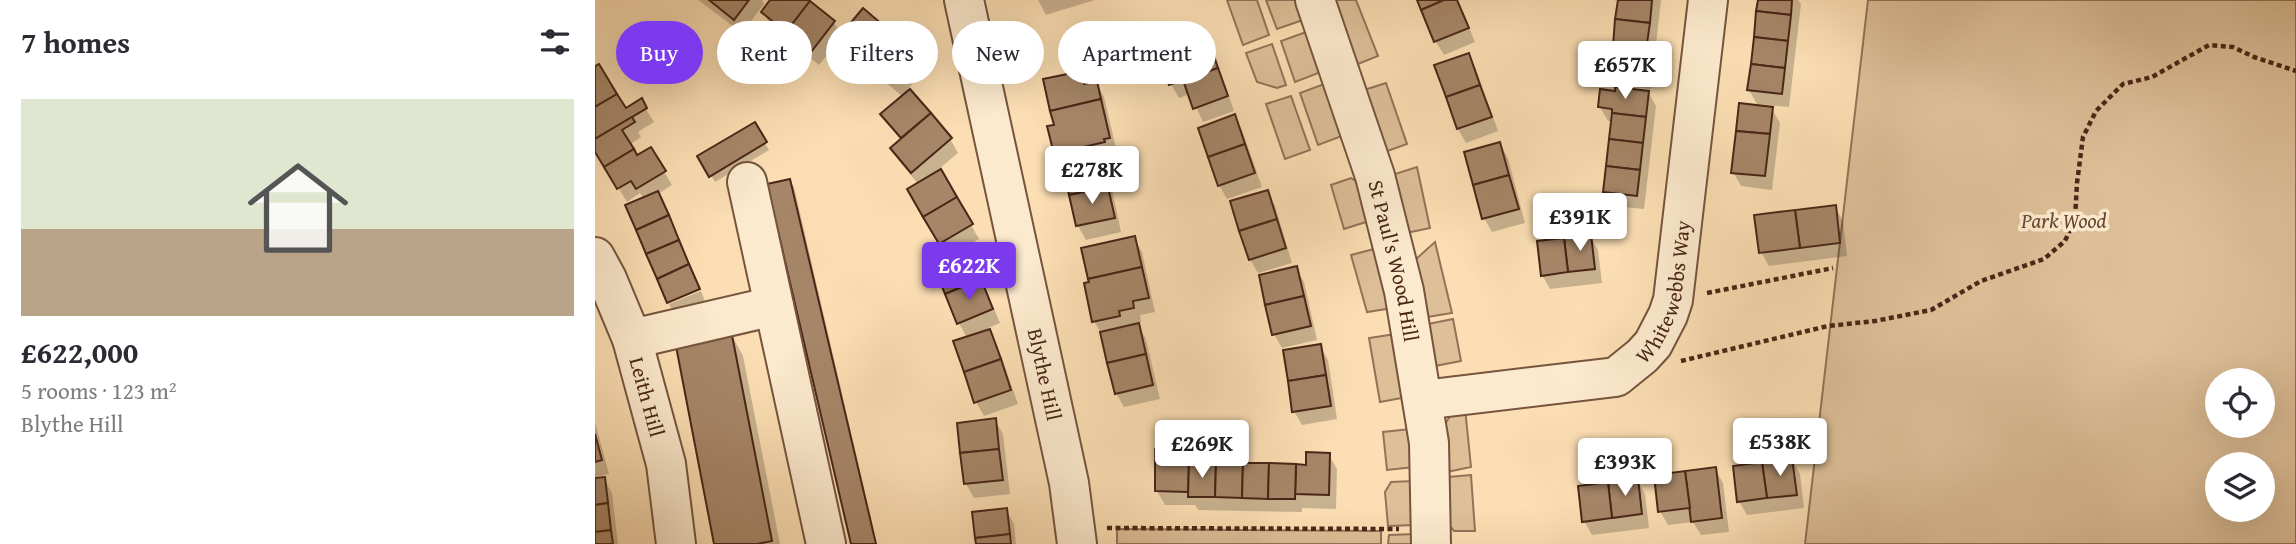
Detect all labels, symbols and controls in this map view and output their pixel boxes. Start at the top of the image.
text: 7 homes [21,20,130,64]
chip: Buy [616,21,703,84]
chip: Rent [717,21,812,84]
chip: Filters [826,21,938,84]
chip: New [952,21,1044,84]
chip: Apartment [1058,21,1216,84]
icon: filters [536,23,574,61]
pin: £657K [1576,42,1674,101]
text: £657K [1594,47,1656,80]
icon: home [235,145,361,271]
pin: £278K [1043,146,1141,206]
text: £278K [1061,152,1123,185]
street label: St Paul's Wood Hill [1361,177,1428,344]
pin: £391K [1531,194,1629,253]
text: £391K [1549,199,1611,232]
park label: Park Wood [2020,205,2107,236]
street label: Whitewebbs Way [1628,218,1698,370]
pin: £622K [920,243,1018,302]
text: £622K [938,248,1000,281]
street label: Blythe Hill [1020,325,1070,423]
text: £622,000 [21,330,138,374]
street label: Leith Hill [622,353,673,440]
map controls [2205,368,2275,522]
button: locate [2205,368,2275,438]
text: 5 rooms · 123 m² [21,374,176,407]
text: Blythe Hill [21,407,123,440]
pin: £538K [1731,419,1829,478]
pin: £269K [1153,420,1251,480]
text: £538K [1749,424,1811,457]
text: £269K [1171,426,1233,459]
pin: £393K [1576,438,1674,498]
text: £393K [1594,444,1656,477]
button: layers [2205,452,2275,522]

